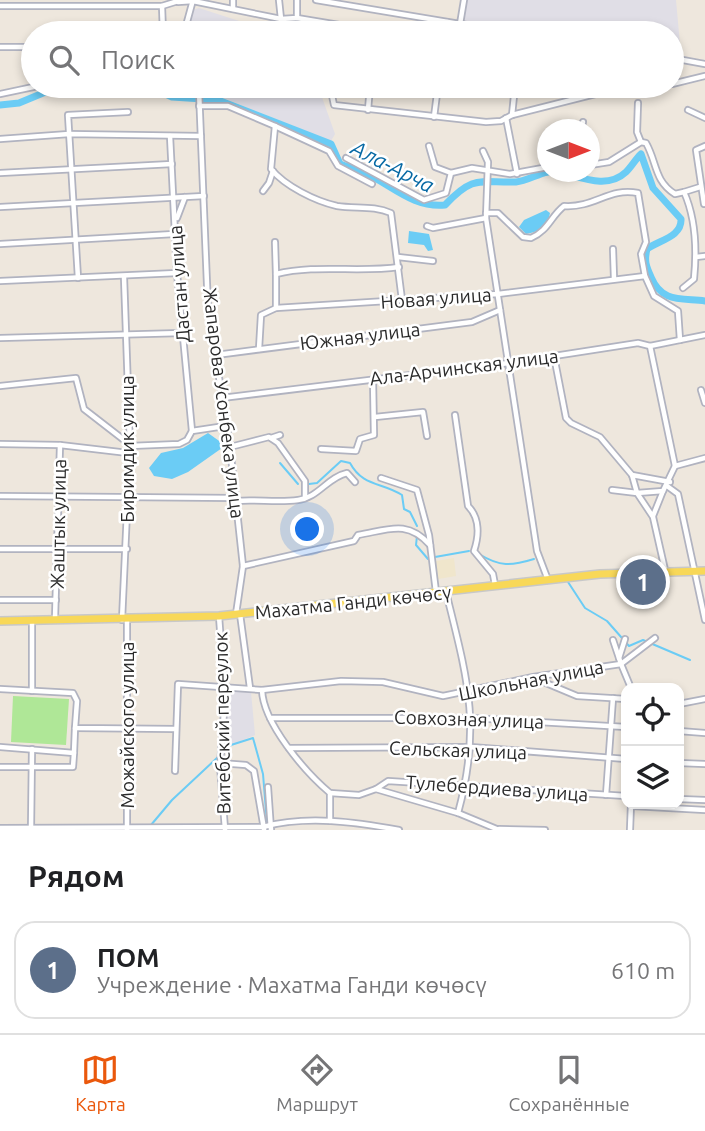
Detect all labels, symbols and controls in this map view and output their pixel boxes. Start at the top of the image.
search box [21,21,684,98]
icon: search [45,41,83,79]
text: Поиск [101,45,175,74]
north arrow [537,119,600,182]
water label: Ала-Арча [347,135,438,197]
street label: Дастан улица [164,225,194,343]
street label: Новая улица [380,283,492,313]
street label: Жапарова Усонбека улица [199,286,249,520]
street label: Южная улица [299,318,421,354]
street label: Ала-Арчинская улица [368,345,560,389]
street label: Биримдик улица [116,375,138,523]
street label: Жаштык улица [46,459,70,589]
your location [290,512,324,546]
pin: 1 [620,556,666,608]
street label: Махатма Ганди көчөсү [254,581,452,623]
street label: Витебский переулок [209,631,235,815]
street label: Можайского улица [116,642,138,808]
street label: Школьная улица [457,655,605,705]
map controls [621,683,684,809]
button: locate [621,683,684,746]
street label: Совхозная улица [394,705,544,733]
street label: Сельская улица [389,737,527,763]
button: layers [621,746,684,809]
street label: Тулебердиева улица [405,771,589,805]
text: Рядом [28,859,124,893]
text: ПОМ [97,943,159,972]
text: 1 [47,958,59,983]
text: 610 m [611,958,675,983]
text: Учреждение · Махатма Ганди көчөсү [97,972,487,997]
tab: Карта [75,1051,126,1115]
tab: Маршрут [276,1051,358,1115]
tab: Сохранённые [508,1051,630,1115]

